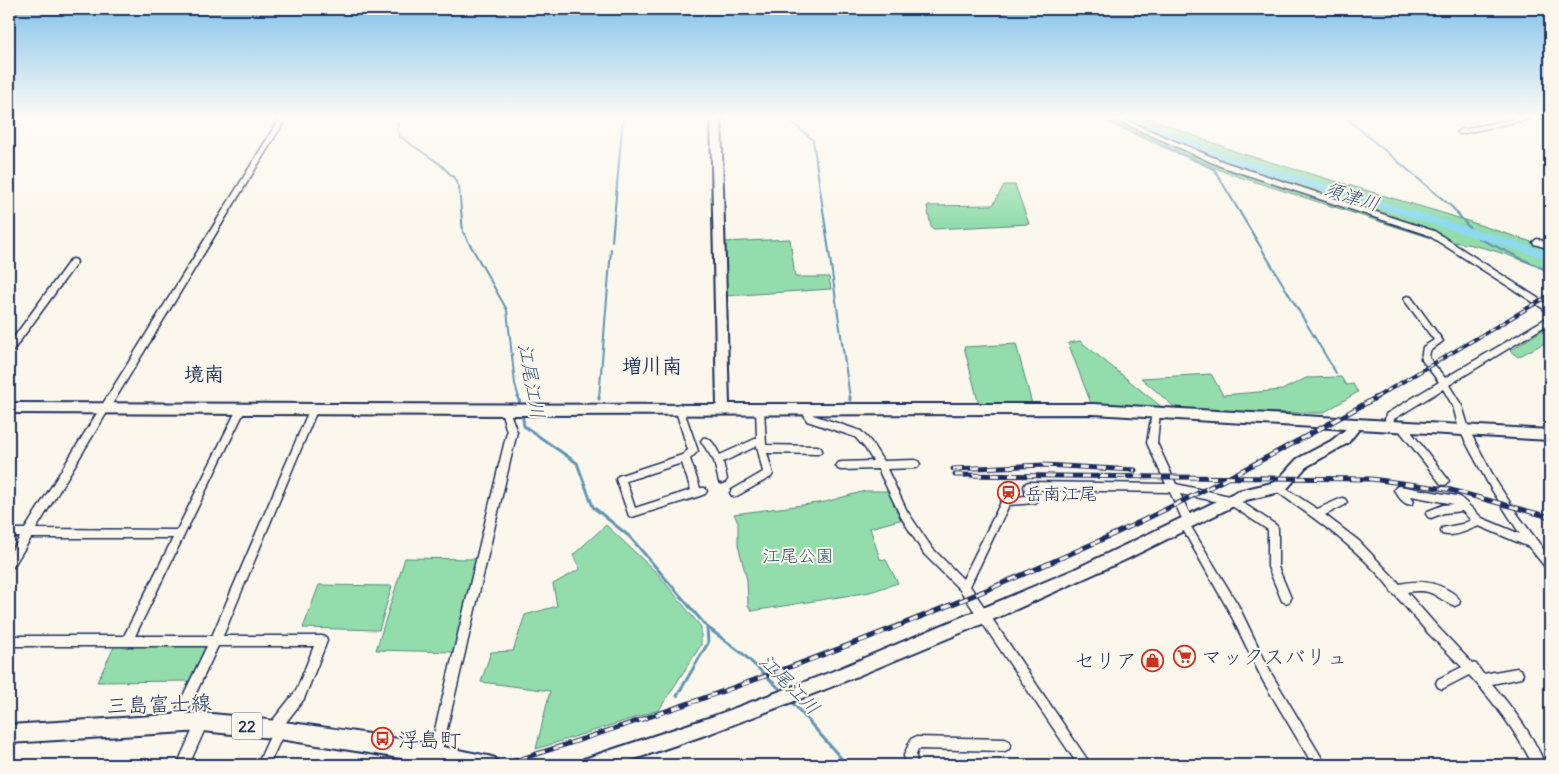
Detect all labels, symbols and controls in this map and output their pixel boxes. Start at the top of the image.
water label: 須津川 [1321,176,1383,216]
water label: 江尾江川 [514,341,550,421]
district label: 増川南 [622,353,682,378]
district label: 境南 [184,361,224,386]
station icon: 岳南江尾 [997,481,1021,505]
place label: 岳南江尾 [1025,482,1097,505]
park label: 江尾公園 [762,544,834,567]
place label: マックスバリュ [1201,643,1348,670]
supermarket icon: マックスバリュ [1173,644,1197,668]
place label: セリア [1074,647,1137,674]
shop icon: セリア [1141,648,1165,672]
water label: 江尾江川 [755,649,825,719]
street label: 三島富士線 [106,689,212,719]
road number: 22 [232,712,262,739]
place label: 浮島町 [398,726,461,753]
bus stop icon: 浮島町 [370,727,394,751]

